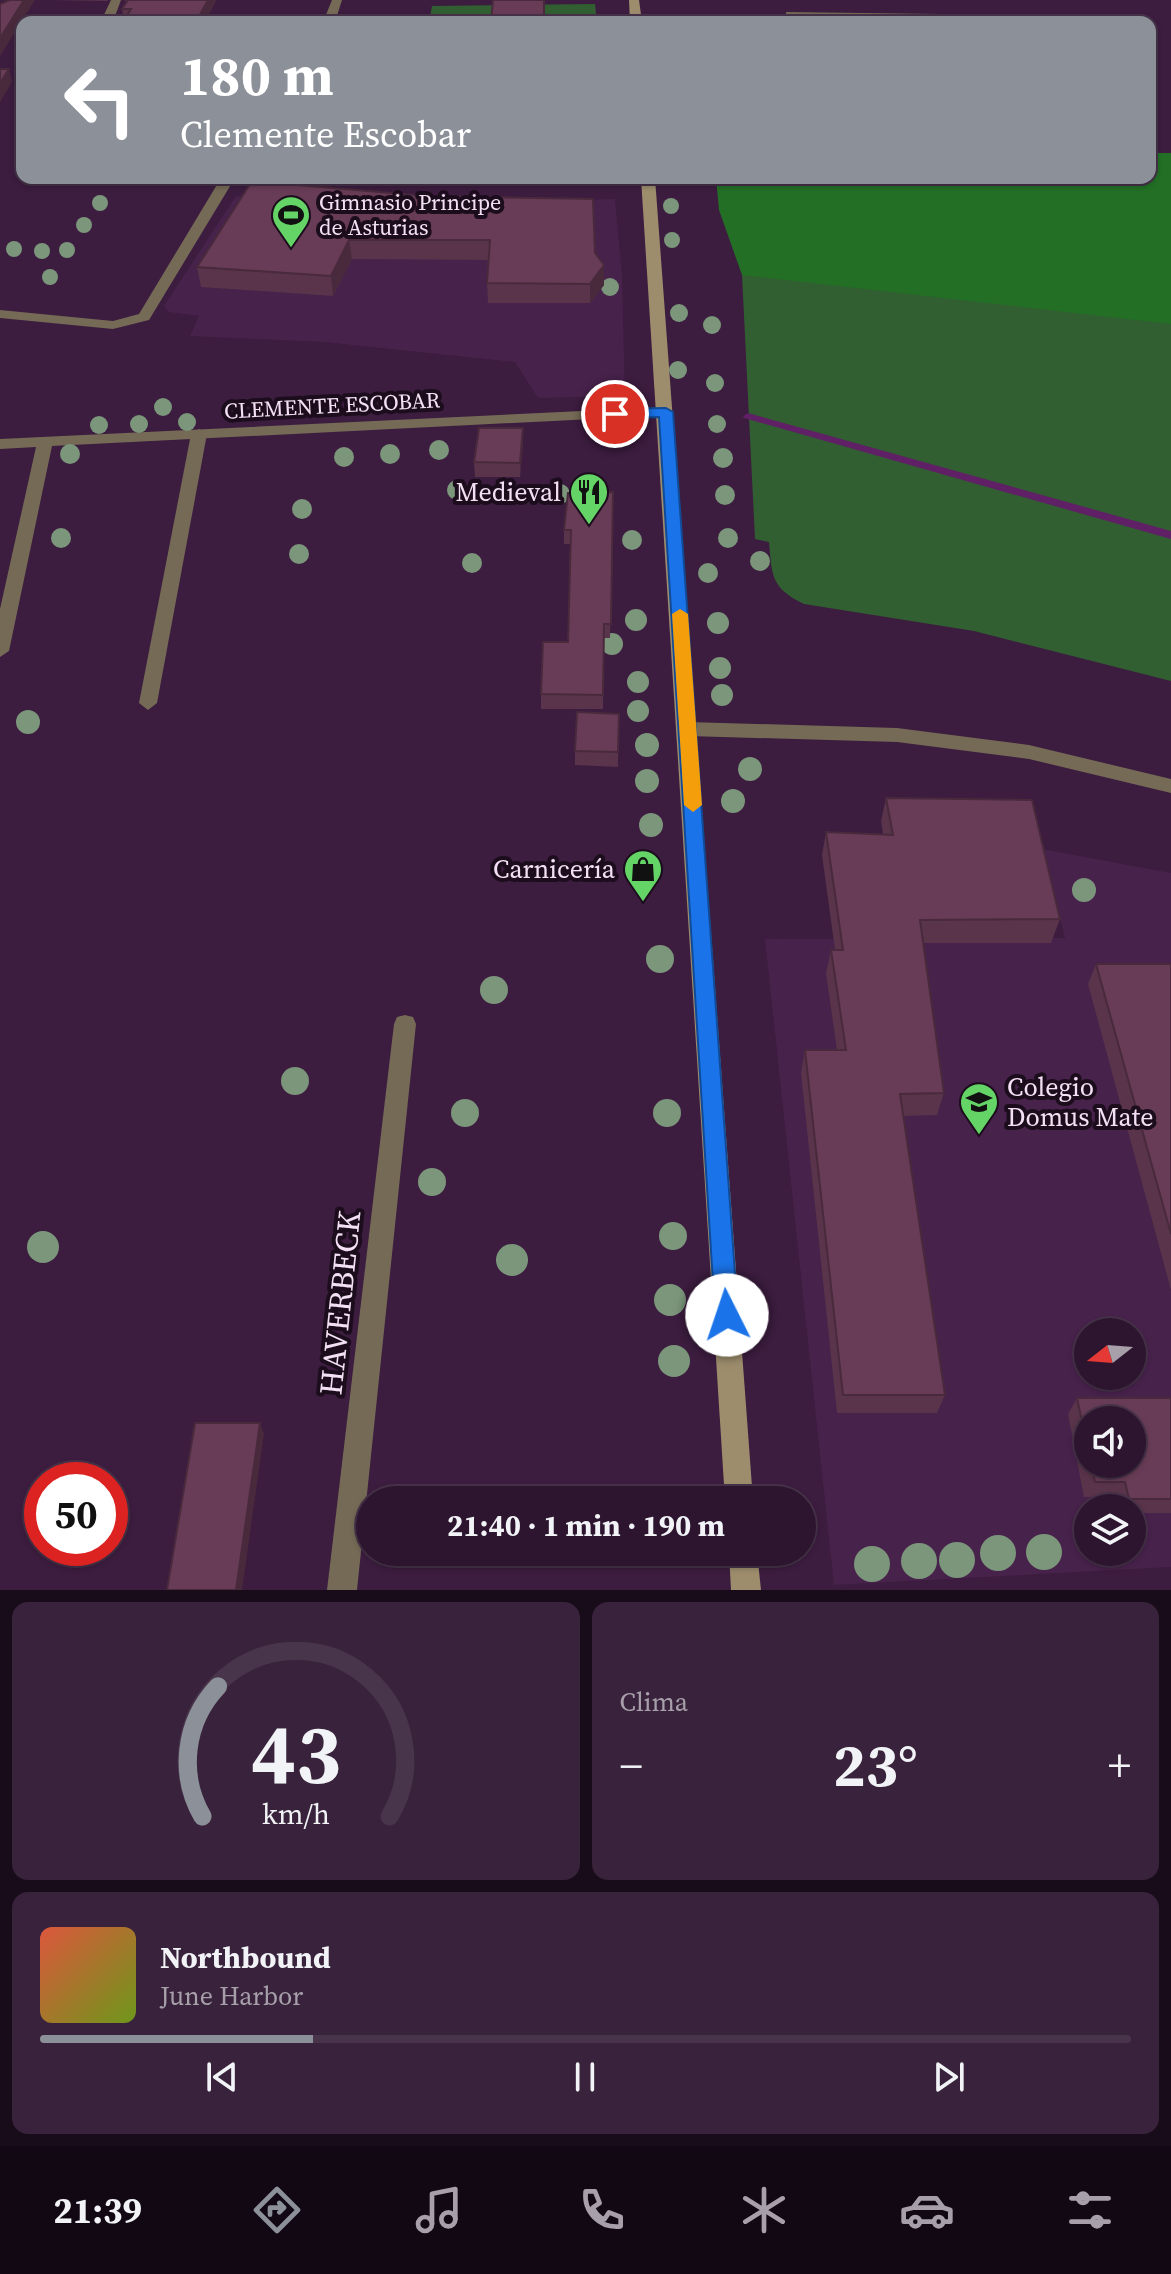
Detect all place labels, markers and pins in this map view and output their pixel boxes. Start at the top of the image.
place label: Gimnasio Principe de Asturias [319,187,501,242]
sports icon: Gimnasio Principe de Asturias [270,194,312,249]
pin [581,380,649,448]
restaurant icon: Medieval [568,471,610,526]
place label: Medieval [456,474,561,510]
shop icon: Carnicería [622,848,664,903]
place label: Carnicería [493,851,616,887]
place label: Colegio Domus Mate [1007,1069,1153,1135]
school or university icon: Colegio Domus Mate [958,1081,1000,1136]

